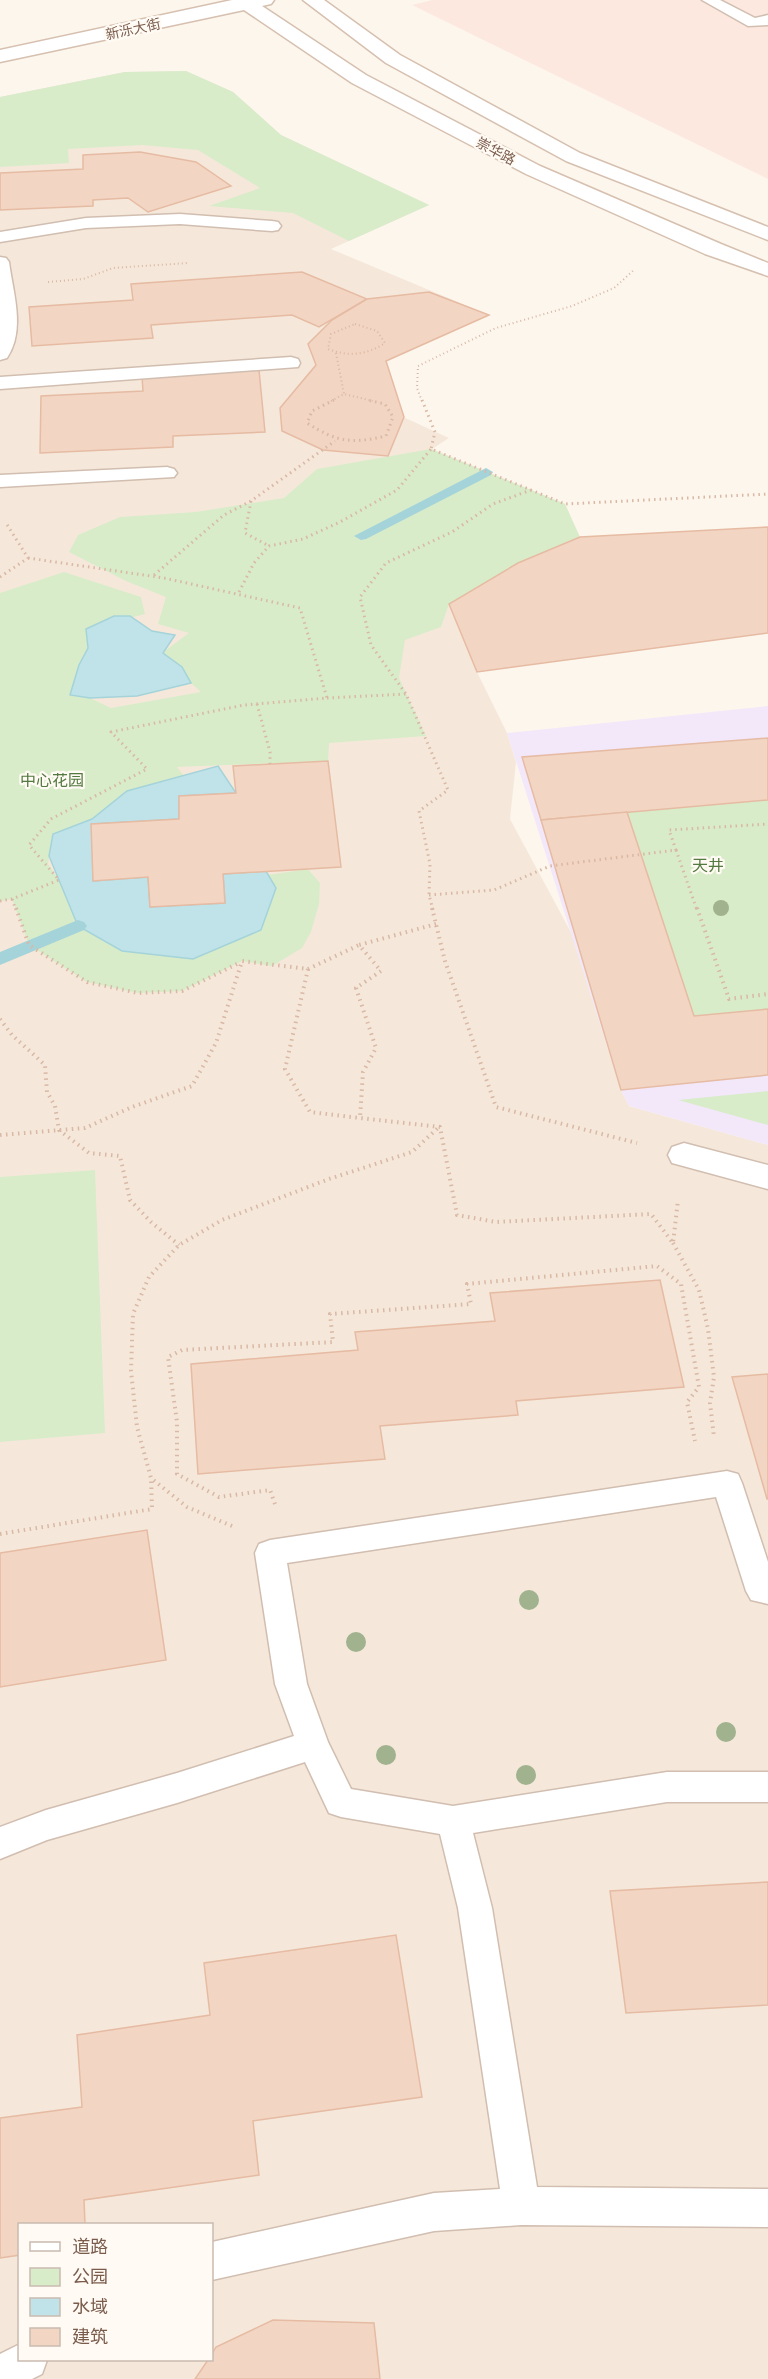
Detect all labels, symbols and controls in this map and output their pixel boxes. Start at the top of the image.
street label: 新泺大街 [104,13,162,45]
street label: 崇华路 [473,132,519,170]
park label: 中心花园 [20,769,84,792]
park label: 天井 [692,854,724,877]
legend [18,2223,213,2361]
text: 道路 [72,2234,108,2259]
text: 公园 [72,2264,108,2289]
text: 水域 [72,2294,108,2319]
text: 建筑 [72,2324,108,2349]

